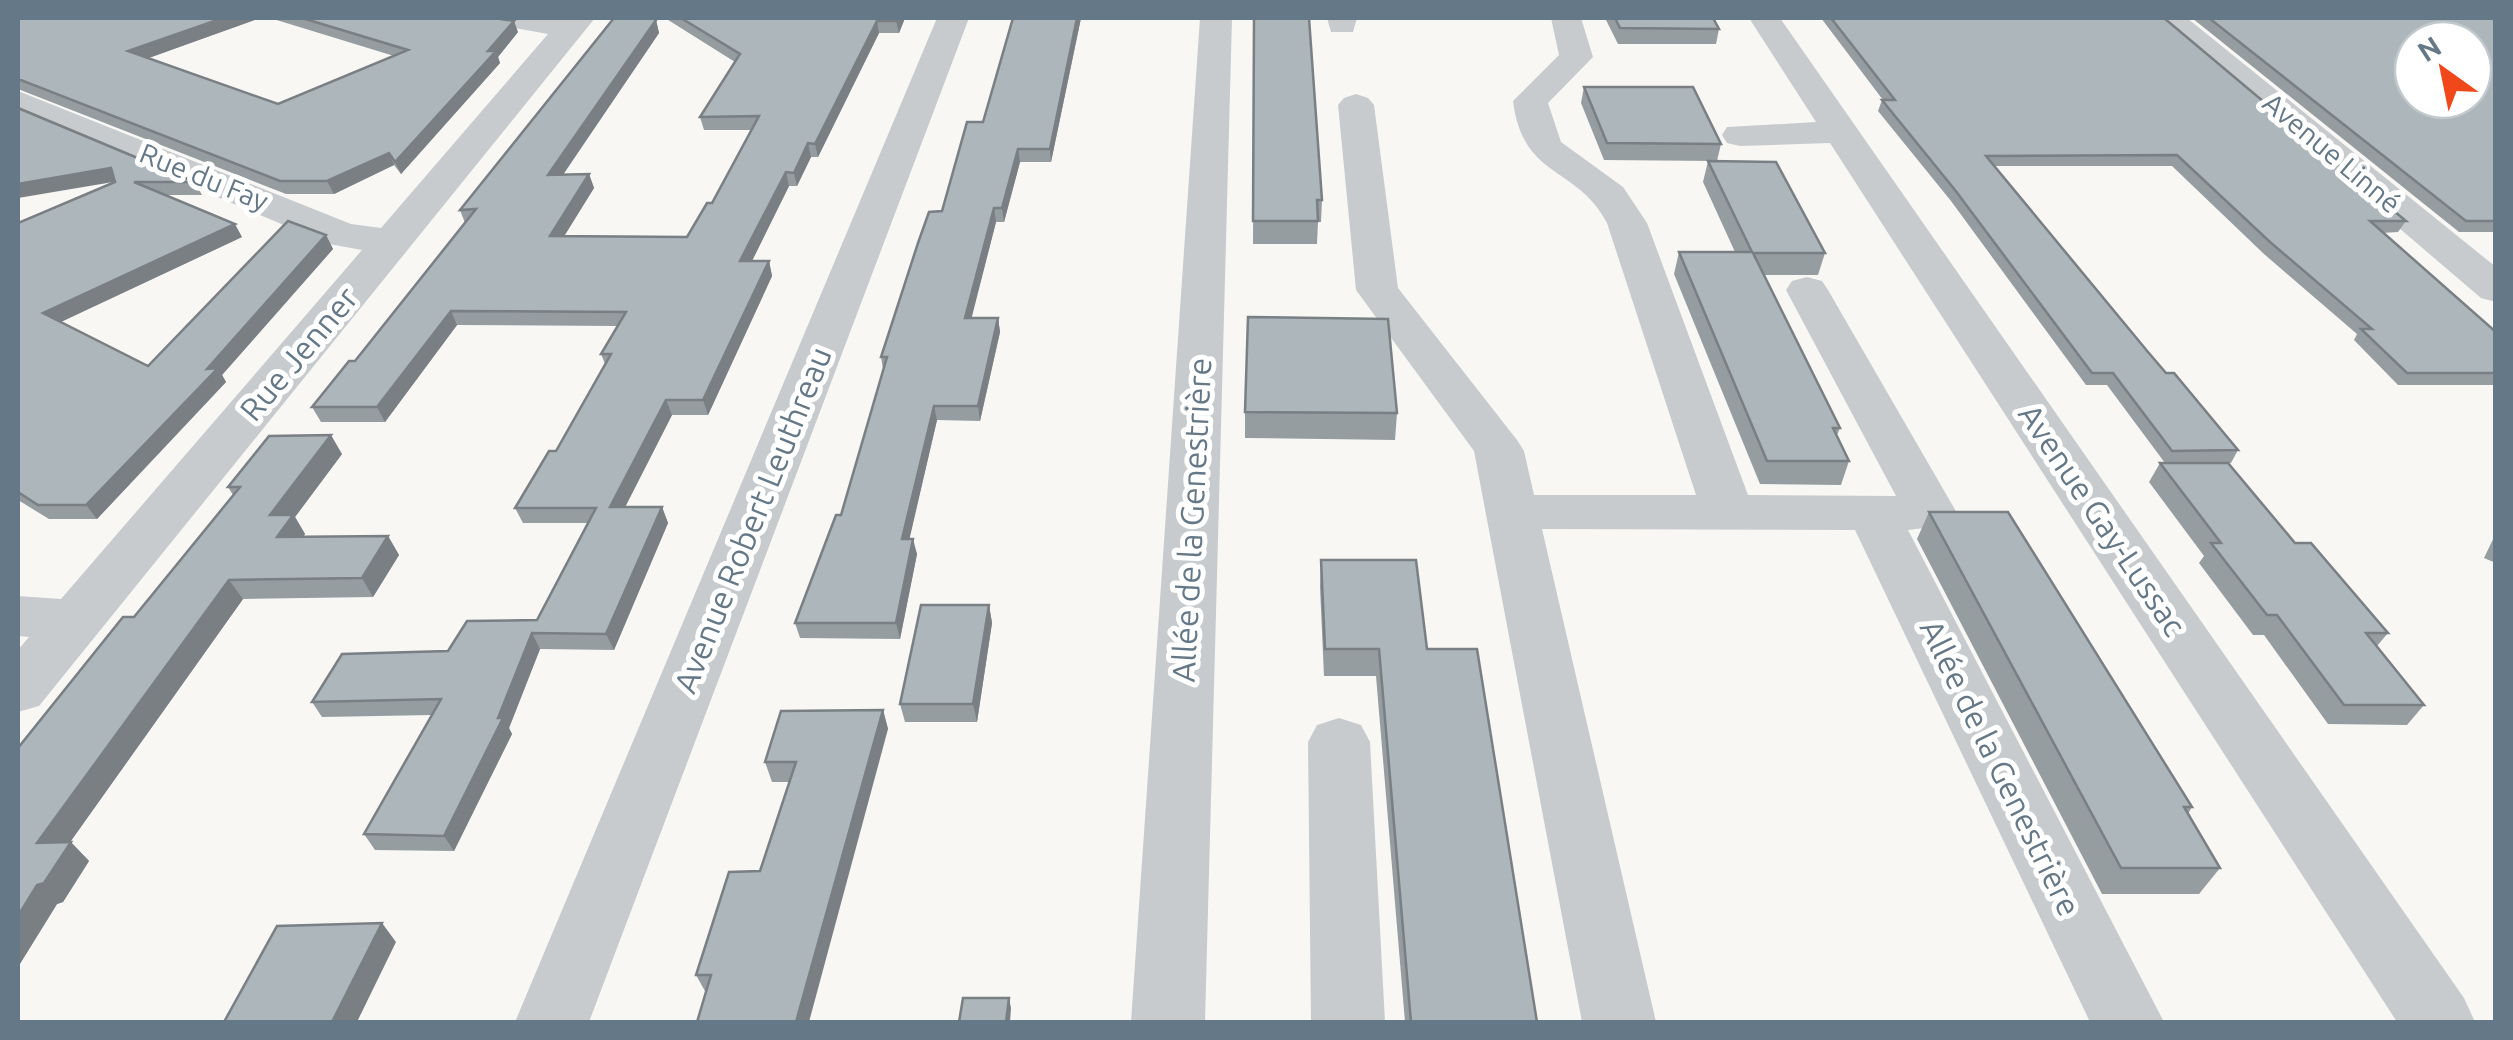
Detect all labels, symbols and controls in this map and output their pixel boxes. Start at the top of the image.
north arrow [2393,20,2493,120]
text: N [2412,30,2446,67]
street label: Avenue Linné [2258,86,2407,219]
street label: Rue du Fay [136,137,273,216]
street label: Rue Jenner [232,279,364,427]
street label: Avenue Robert Leuthreau [666,341,838,698]
street label: Allée de la Genestrière [1165,357,1217,683]
street label: Avenue Gay-Lussac [2012,397,2194,642]
street label: Allée de la Genestrière [1914,614,2088,921]

